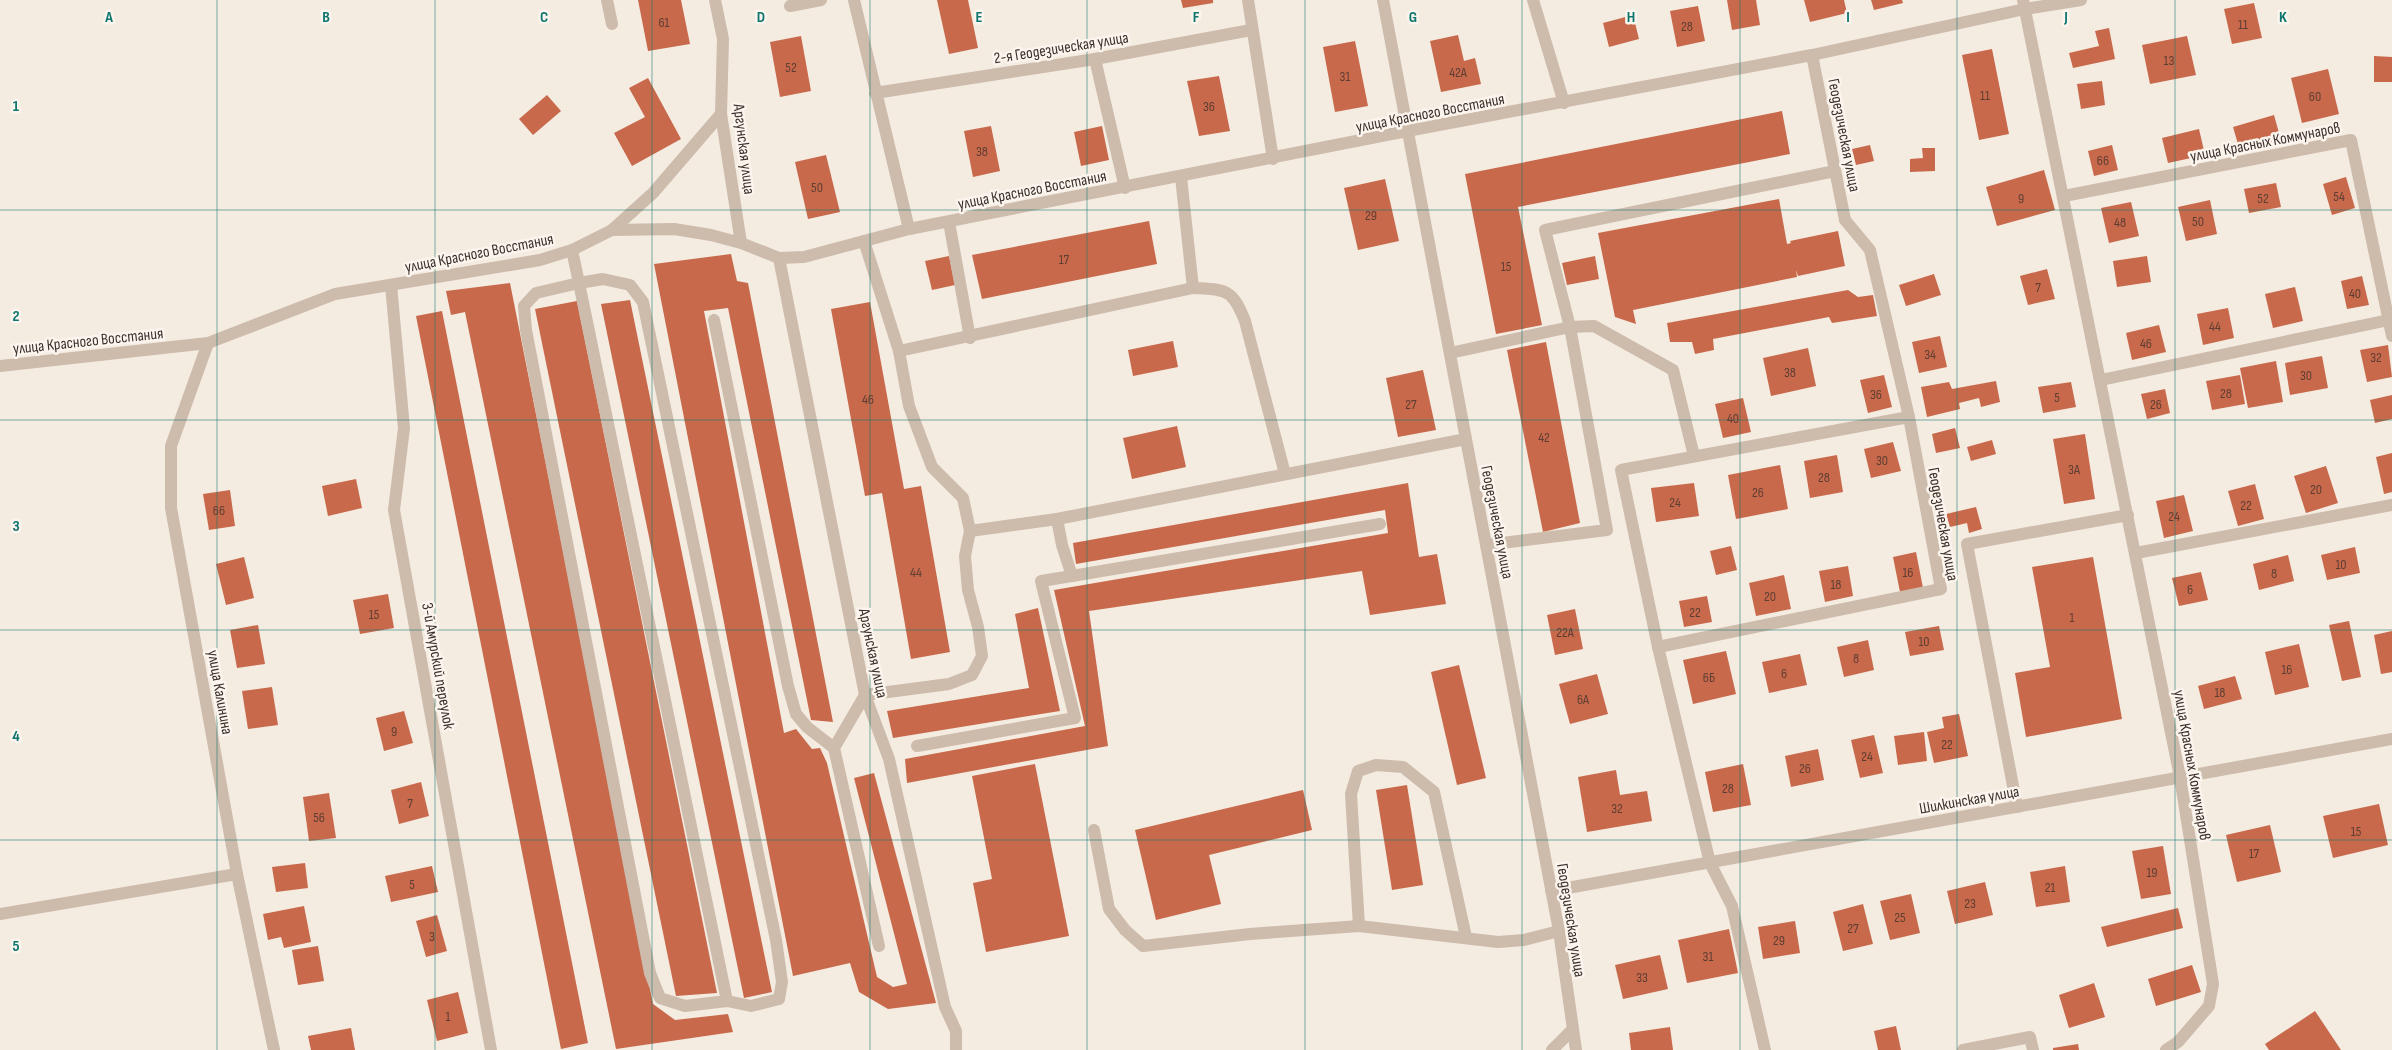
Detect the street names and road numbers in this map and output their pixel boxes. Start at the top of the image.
street label: 2-я Геодезическая улица [993,28,1130,69]
street label: Геодезическая улица [1823,77,1864,193]
street label: улица Красного Восстания [1354,90,1506,137]
street label: Аргунская улица [728,102,758,196]
street label: улица Красных Коммунаров [2189,119,2342,166]
street label: улица Красного Восстания [956,167,1108,214]
street label: улица Красного Восстания [403,230,555,277]
street label: улица Красного Восстания [12,324,164,359]
street label: Геодезическая улица [1476,464,1517,580]
street label: Геодезическая улица [1923,466,1962,582]
street label: 3-й Амурский переулок [417,601,458,732]
street label: Аргунская улица [854,606,891,700]
street label: улица Калинина [203,648,236,736]
street label: улица Красных Коммунаров [2169,688,2214,842]
street label: Шилкинская улица [1918,782,2021,819]
street label: Геодезическая улица [1552,862,1589,978]

